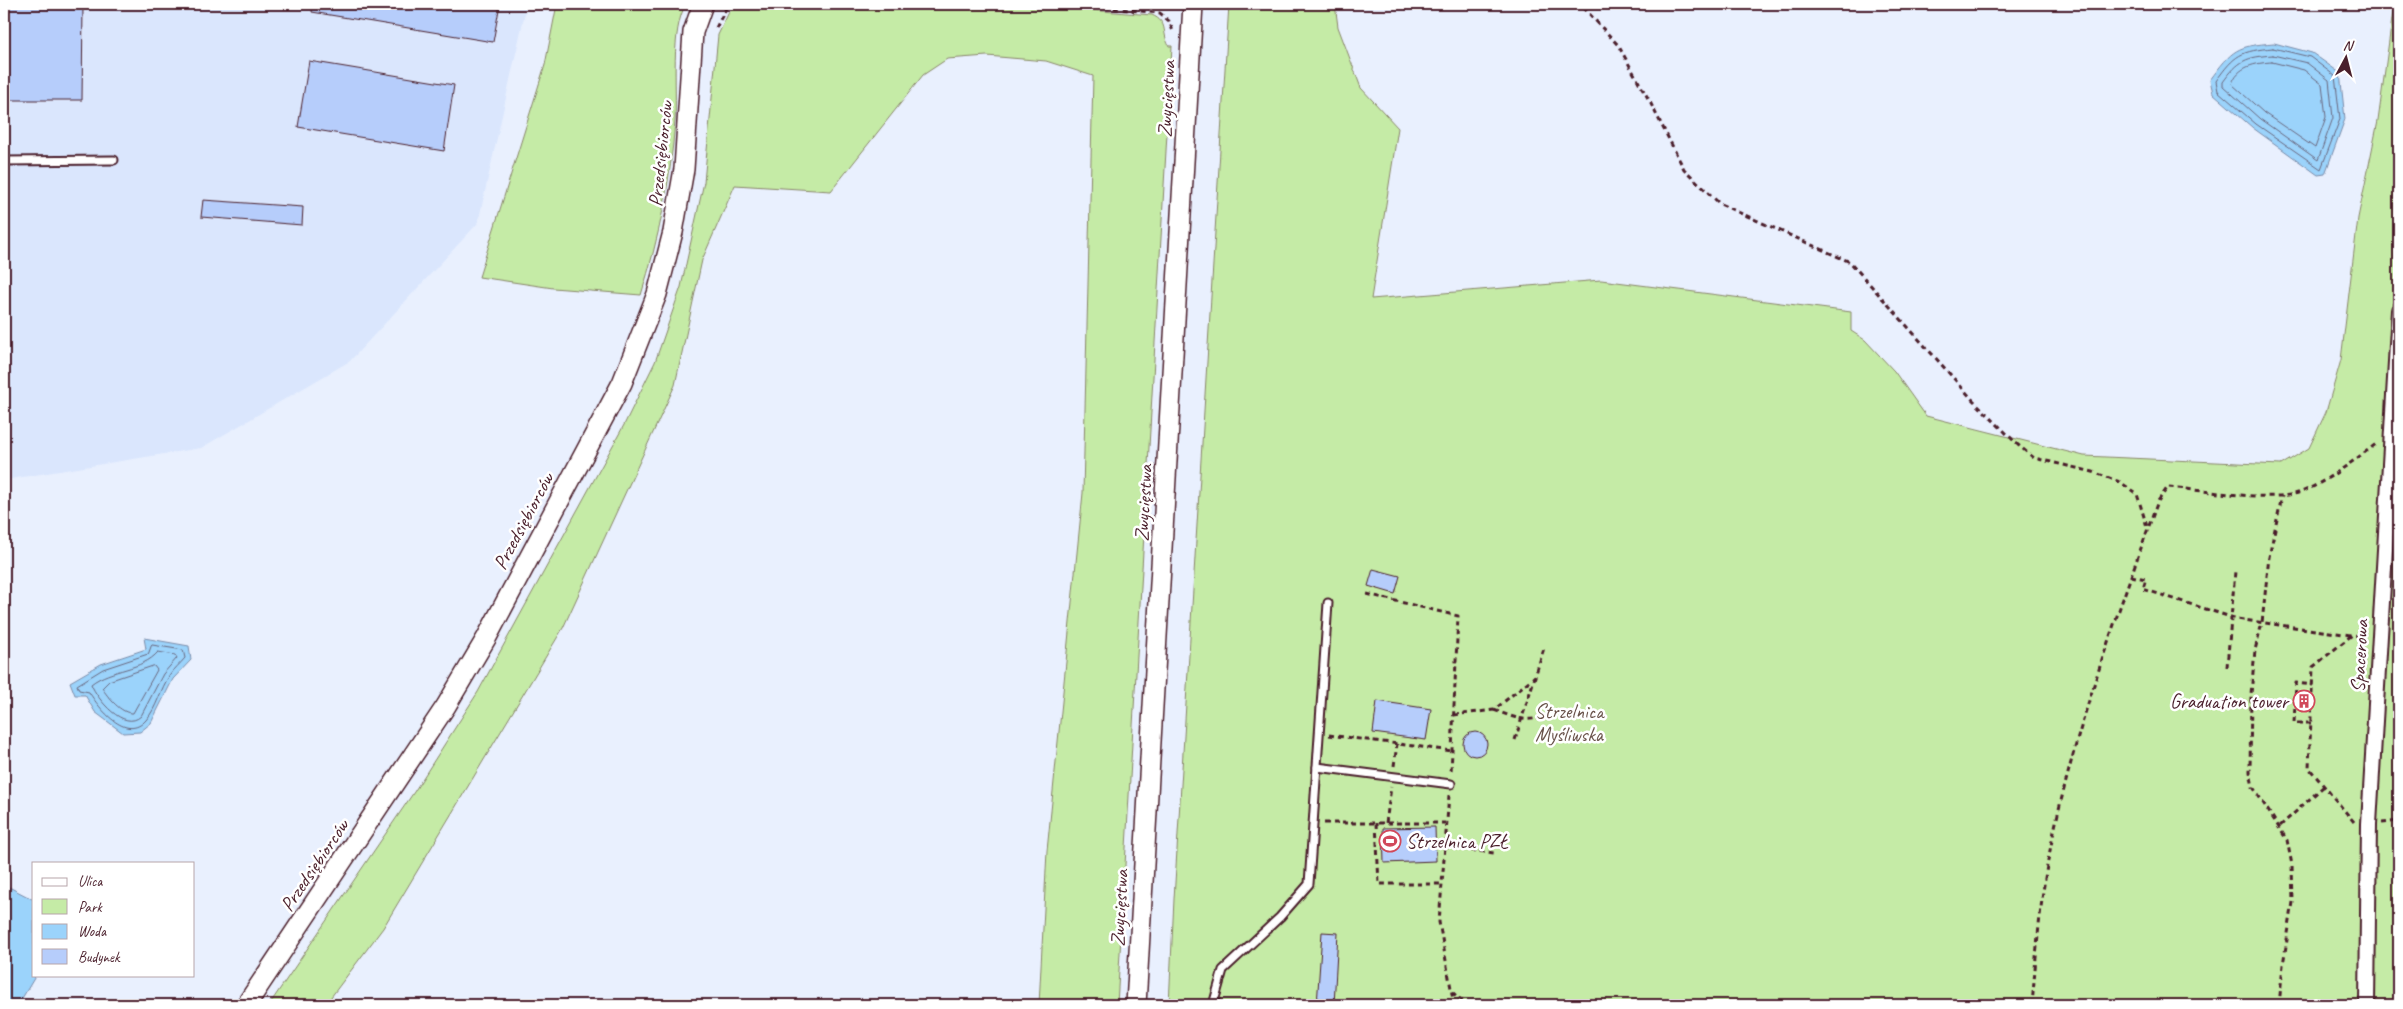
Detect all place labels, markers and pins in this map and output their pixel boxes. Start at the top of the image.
place label: Graduation tower [2170,689,2290,714]
building icon: Graduation tower [2292,689,2316,713]
sports icon: Strzelnica PZŁ [1378,829,1402,853]
place label: Strzelnica PZŁ [1406,829,1508,854]

